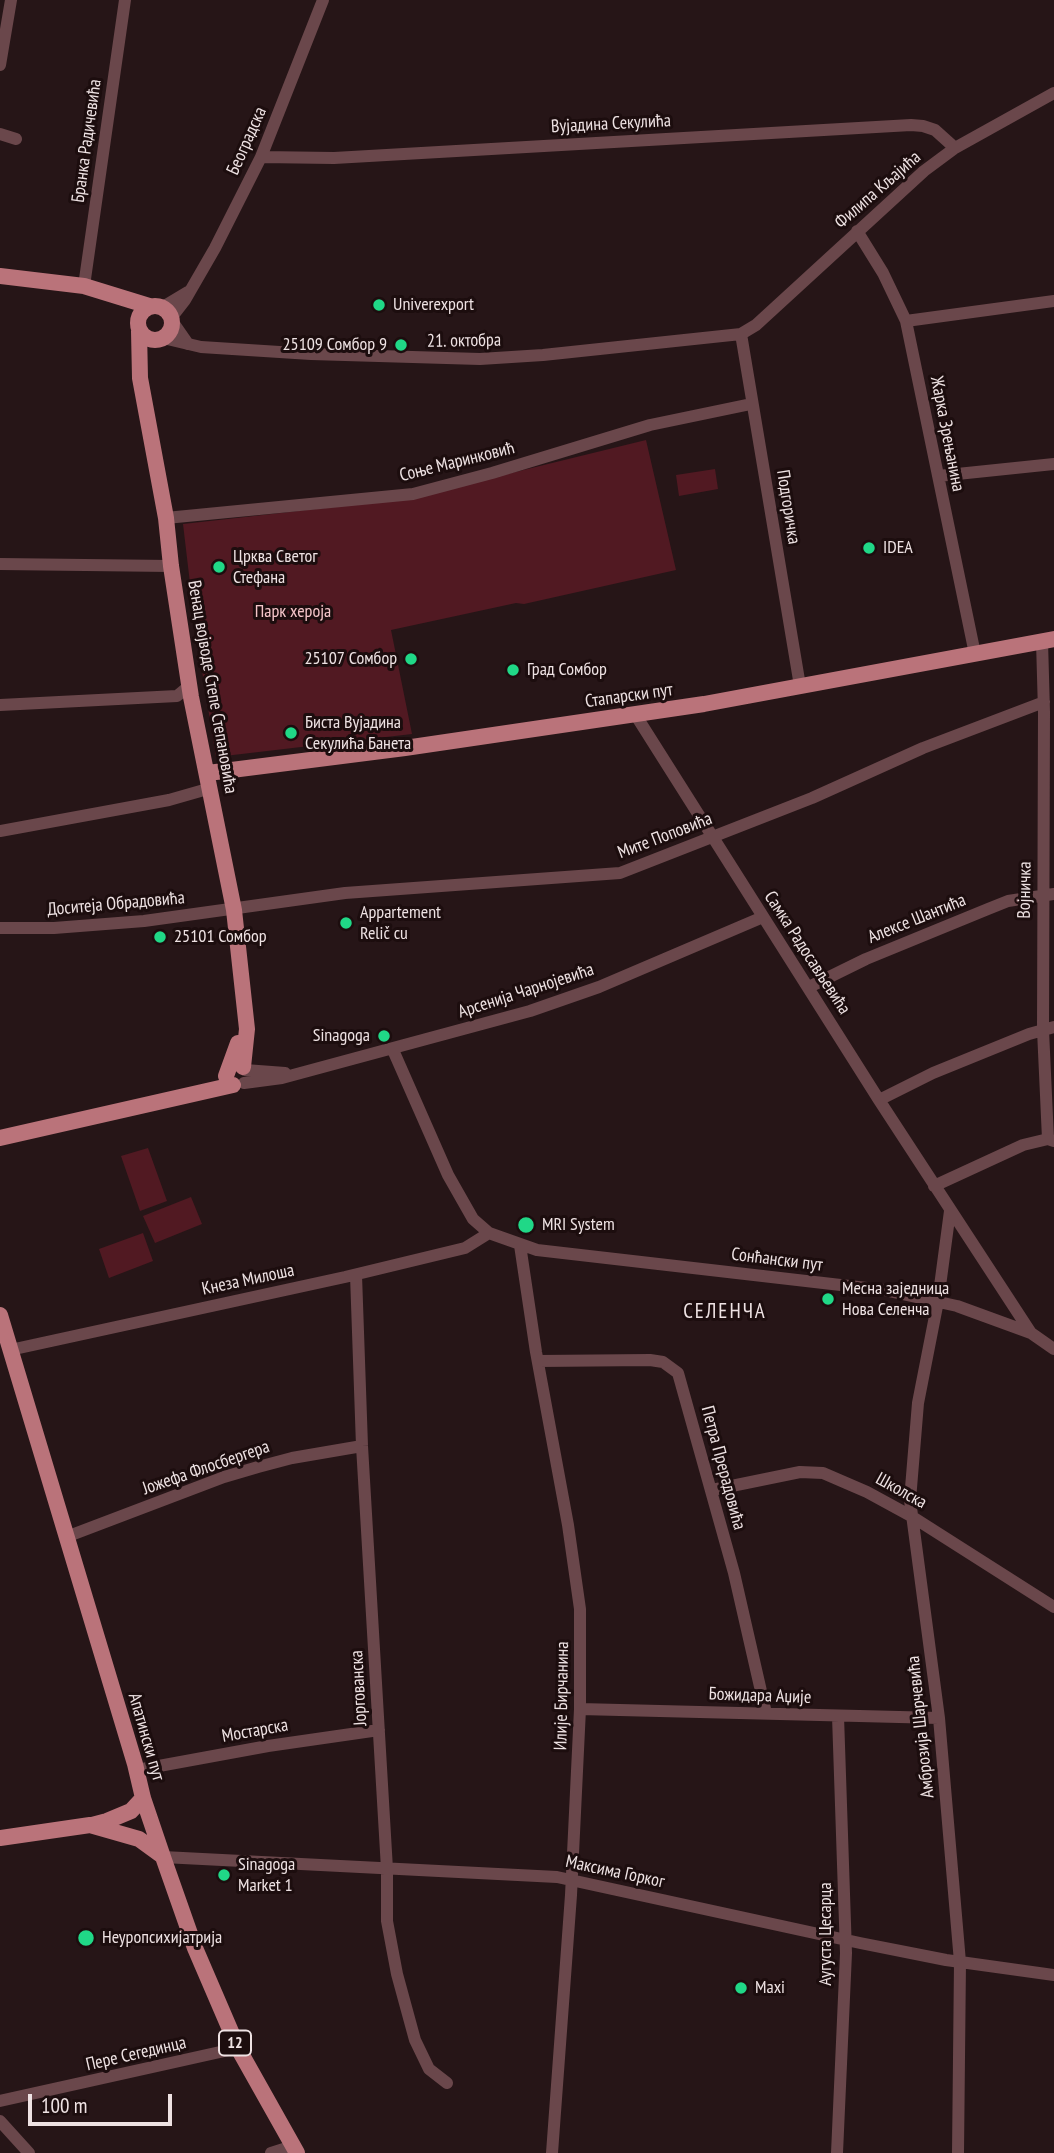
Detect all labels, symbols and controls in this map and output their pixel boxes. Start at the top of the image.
street label: Бранка Радичевића [68,78,106,204]
street label: Београдска [223,104,271,178]
street label: Вујадина Секулића [551,110,671,138]
street label: Филипа Кљајића [831,147,925,233]
place label: Univerexport [393,294,474,316]
marker: Univerexport [371,297,387,313]
street label: 21. октобра [427,330,501,352]
place label: 25109 Сомбор 9 [282,334,387,356]
marker: 25109 Сомбор 9 [393,337,409,353]
street label: Жарка Зрењанина [925,375,969,493]
street label: Соње Маринковић [397,437,517,487]
street label: Подгоричка [771,468,805,546]
place label: IDEA [883,537,913,559]
marker: IDEA [861,540,877,556]
place label: Црква Светог Стефана [233,546,318,588]
marker: Црква Светог Стефана [211,559,227,575]
street label: Венац војводе Степе Степановића [183,579,241,795]
park label: Парк хероја [255,601,331,623]
place label: 25107 Сомбор [304,648,397,670]
marker: 25107 Сомбор [403,651,419,667]
place label: Град Сомбор [527,659,607,681]
marker: Град Сомбор [505,662,521,678]
street label: Стапарски пут [584,679,674,713]
place label: Биста Вујадина Секулића Банета [305,712,411,754]
marker: Биста Вујадина Секулића Банета [283,725,299,741]
street label: Мите Поповића [615,808,715,864]
street label: Војничка [1014,861,1036,919]
street label: Доситеја Обрадовића [46,887,186,921]
street label: Самка Радосављевића [759,887,855,1019]
street label: Алексе Шантића [865,890,969,948]
place label: Appartement Relič cu [360,902,441,944]
marker: Appartement Relič cu [338,915,354,931]
place label: 25101 Сомбор [174,926,267,948]
marker: 25101 Сомбор [152,929,168,945]
street label: Арсенија Чарнојевића [455,959,597,1023]
place label: Sinagoga [313,1025,370,1047]
marker: Sinagoga [376,1028,392,1044]
place label: MRI System [542,1214,615,1236]
marker: MRI System [516,1215,536,1235]
street label: Сонћански пут [730,1244,824,1276]
street label: Кнеза Милоша [200,1260,296,1300]
place label: Месна заједница Нова Селенча [842,1278,949,1320]
marker: Месна заједница Нова Селенча [820,1291,836,1307]
district label: СЕЛЕНЧА [684,1299,766,1325]
street label: Петра Прерадовића [696,1404,750,1532]
street label: Јожефа Флосбергера [140,1436,272,1500]
street label: Школска [872,1468,930,1514]
street label: Илије Бирчанина [550,1641,574,1751]
street label: Јоргованска [346,1650,372,1726]
street label: Амброзија Шарчевића [903,1655,939,1799]
street label: Божидара Аџије [708,1683,812,1709]
street label: Апатински пут [123,1691,169,1783]
street label: Мостарска [220,1715,290,1747]
street label: Максима Горког [564,1851,666,1893]
place label: Sinagoga Market 1 [238,1854,295,1896]
marker: Sinagoga Market 1 [216,1867,232,1883]
street label: Аугуста Цесарца [815,1882,837,1986]
place label: Неуропсихијатрија [102,1927,222,1949]
marker: Неуропсихијатрија [76,1928,96,1948]
place label: Maxi [755,1977,785,1999]
marker: Maxi [733,1980,749,1996]
road number: 12 [219,2030,251,2056]
street label: Пере Сегединца [84,2032,188,2076]
scale bar [32,2080,175,2124]
text: 100 m [41,2092,87,2119]

